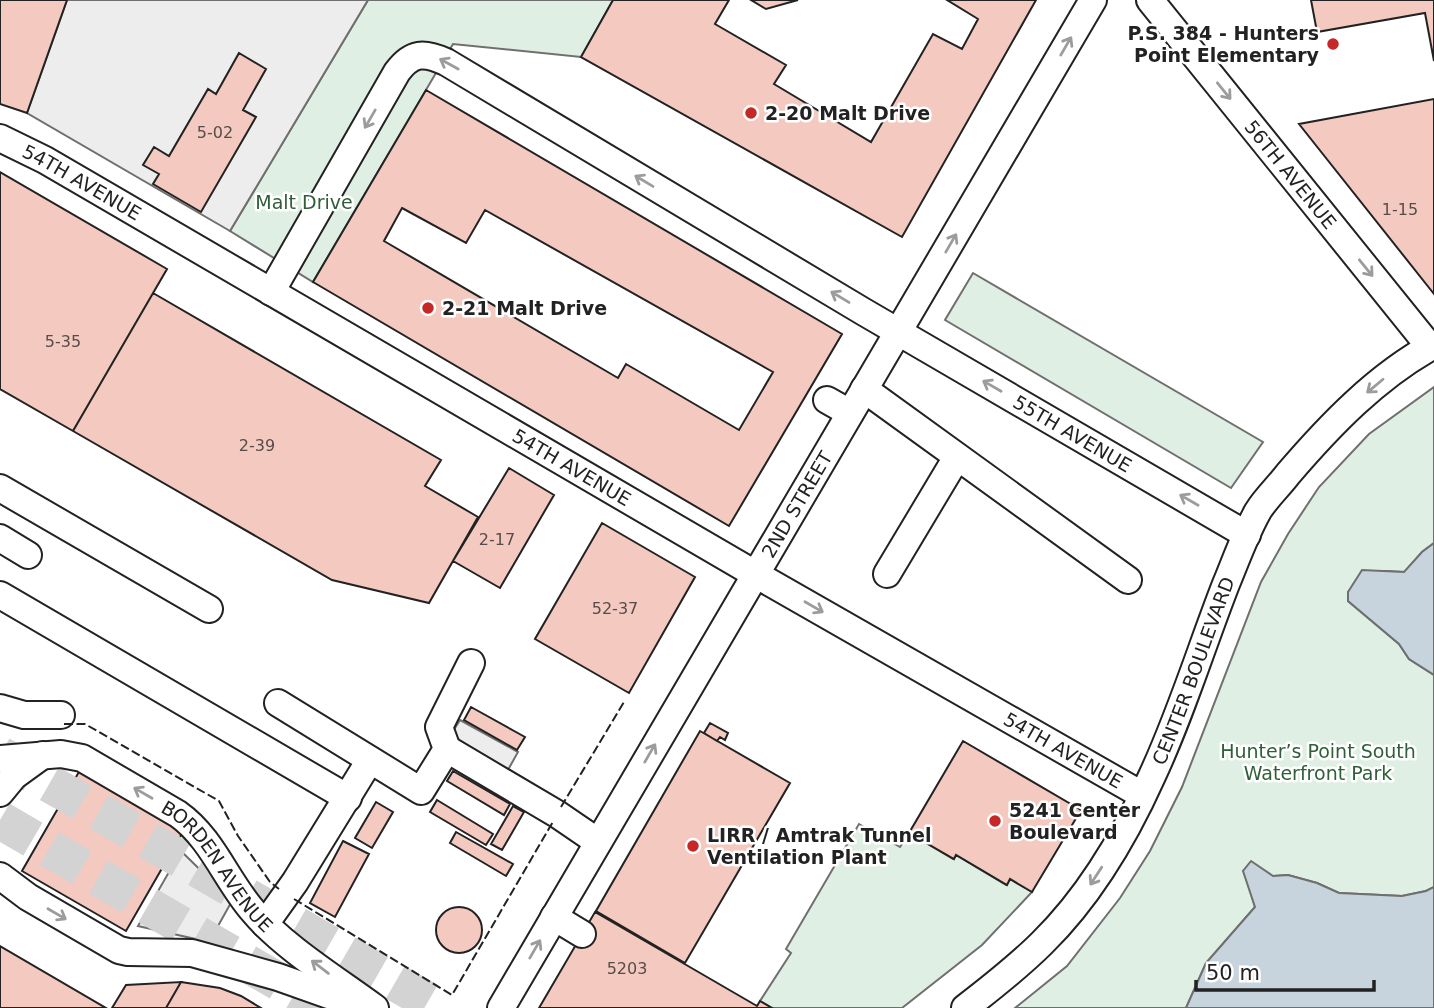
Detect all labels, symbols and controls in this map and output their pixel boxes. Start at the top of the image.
place label: P.S. 384 - Hunters Point Elementary [1127,22,1320,66]
marker: P.S. 384 - Hunters Point Elementary [1325,36,1341,52]
one-way arrow [1059,37,1073,57]
one-way arrow [439,57,460,70]
one-way arrow [1216,82,1231,100]
place label: 2-20 Malt Drive [765,102,930,124]
marker: 2-20 Malt Drive [743,105,759,121]
one-way arrow [363,108,377,128]
street label: 56TH AVENUE [1240,116,1341,233]
house number: 5-02 [197,123,233,142]
street label: 54TH AVENUE [19,140,145,225]
one-way arrow [635,173,655,187]
park label: Malt Drive [255,191,353,213]
house number: 1-15 [1382,200,1418,219]
one-way arrow [944,233,958,253]
one-way arrow [1359,259,1374,277]
one-way arrow [830,290,850,304]
place label: 2-21 Malt Drive [442,297,607,319]
marker: 2-21 Malt Drive [420,300,436,316]
house number: 5-35 [45,332,81,351]
one-way arrow [982,379,1002,393]
one-way arrow [1366,379,1384,394]
street label: 55TH AVENUE [1009,390,1136,476]
street label: 54TH AVENUE [509,424,635,510]
house number: 2-39 [239,436,275,455]
street label: 2ND STREET [757,447,837,562]
one-way arrow [1179,493,1199,507]
house number: 2-17 [479,530,515,549]
street label: CENTER BOULEVARD [1148,574,1239,768]
house number: 52-37 [592,599,638,618]
one-way arrow [804,601,824,615]
street label: 54TH AVENUE [1000,707,1127,793]
park label: Hunter’s Point South Waterfront Park [1220,740,1416,784]
one-way arrow [643,743,657,763]
one-way arrow [133,786,153,800]
street label: BORDEN AVENUE [158,796,277,937]
place label: 5241 Center Boulevard [1009,799,1141,843]
marker: 5241 Center Boulevard [987,813,1003,829]
place label: LIRR / Amtrak Tunnel Ventilation Plant [707,824,931,868]
marker: LIRR / Amtrak Tunnel Ventilation Plant [685,838,701,854]
one-way arrow [1089,865,1103,885]
one-way arrow [46,907,66,921]
one-way arrow [529,940,543,960]
scale bar [1196,948,1374,992]
house number: 5203 [607,959,647,978]
one-way arrow [311,960,330,975]
text: 50 m [1206,961,1260,985]

